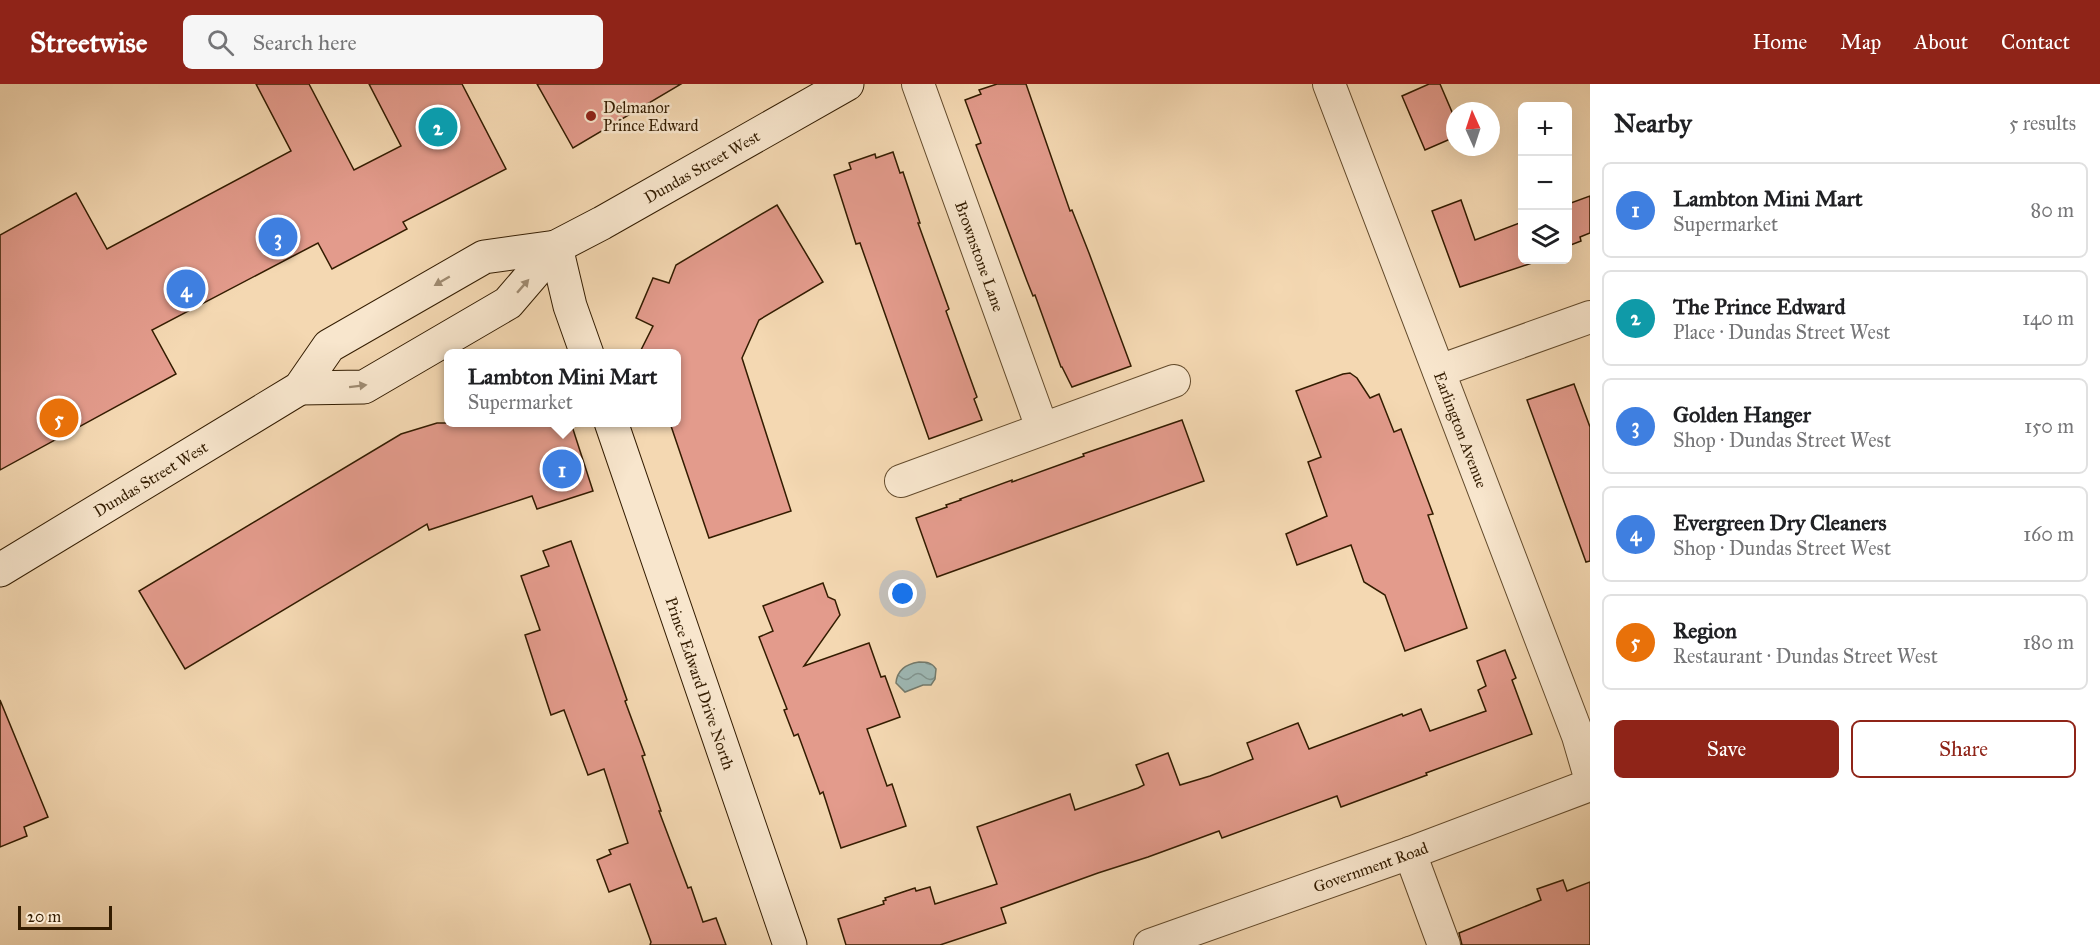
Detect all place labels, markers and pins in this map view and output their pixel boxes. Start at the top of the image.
place label: Delmanor Prince Edward [603,98,699,135]
pin: 2 [418,104,458,150]
marker: Delmanor Prince Edward [584,109,598,123]
pin: 3 [258,214,298,260]
pin: 4 [166,266,206,312]
pin: 5 [40,396,78,440]
pin: 1 [542,446,582,492]

